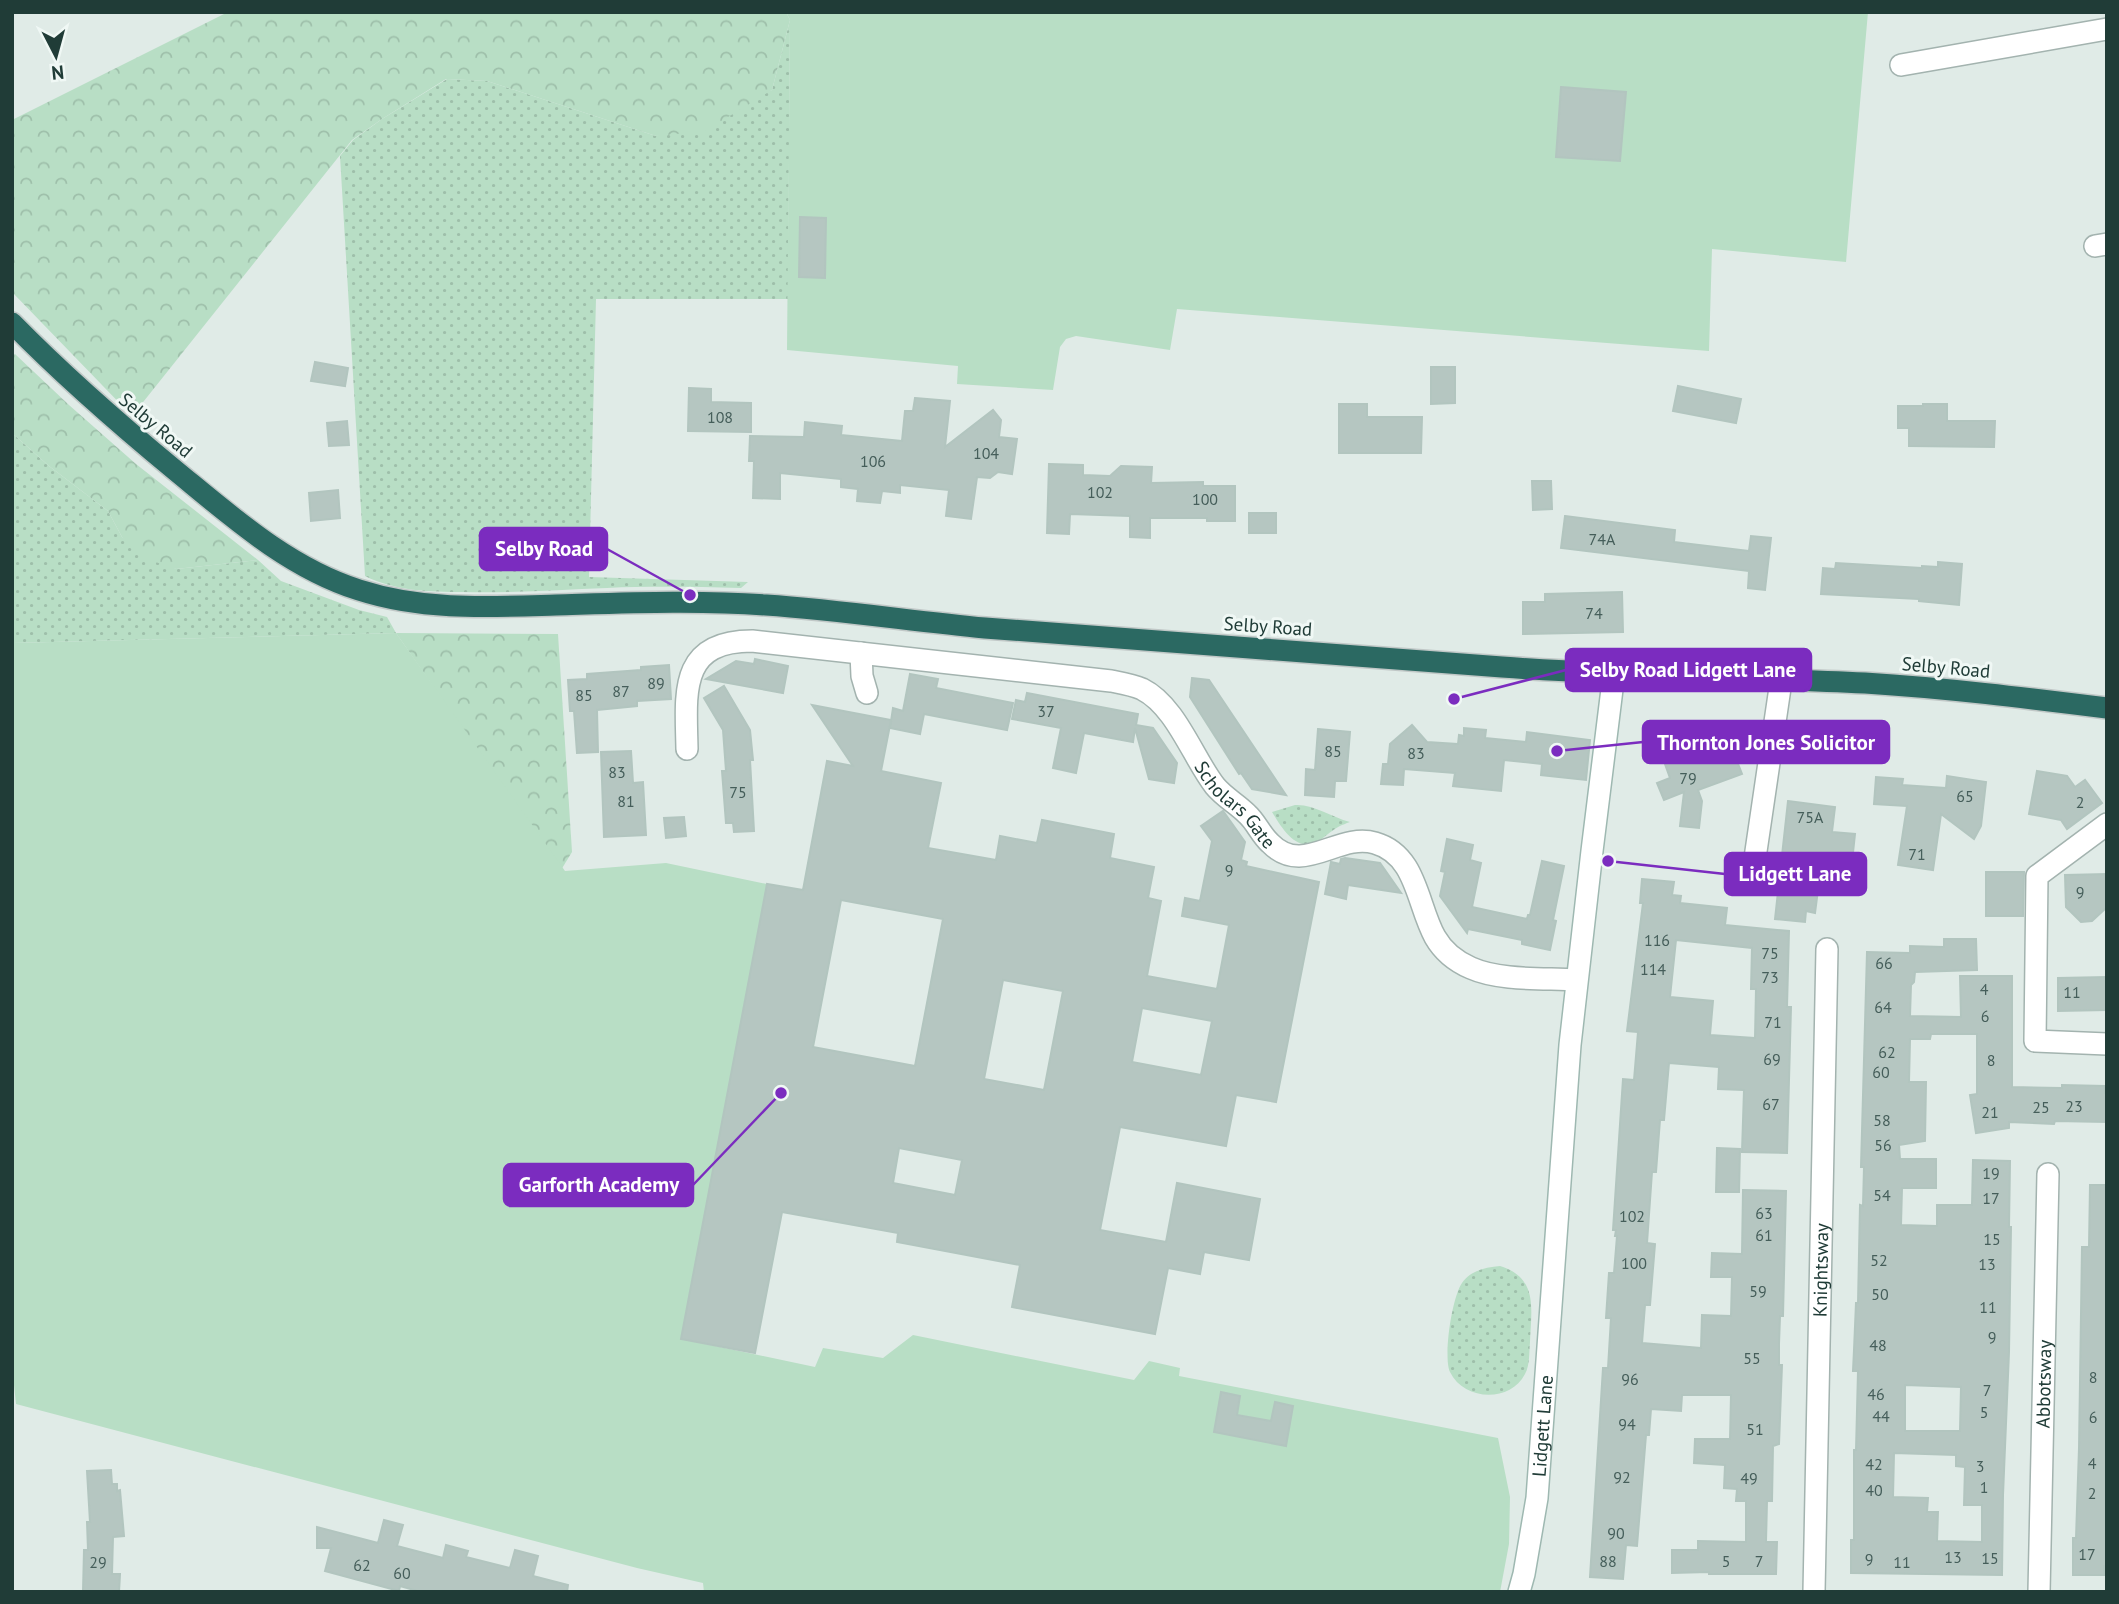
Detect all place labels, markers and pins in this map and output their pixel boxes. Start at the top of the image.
callout: Selby Road [480,528,607,570]
callout: Selby Road Lidgett Lane [1566,649,1811,691]
callout: Thornton Jones Solicitor [1643,721,1889,763]
callout: Lidgett Lane [1725,853,1866,895]
callout: Garforth Academy [504,1164,693,1206]

